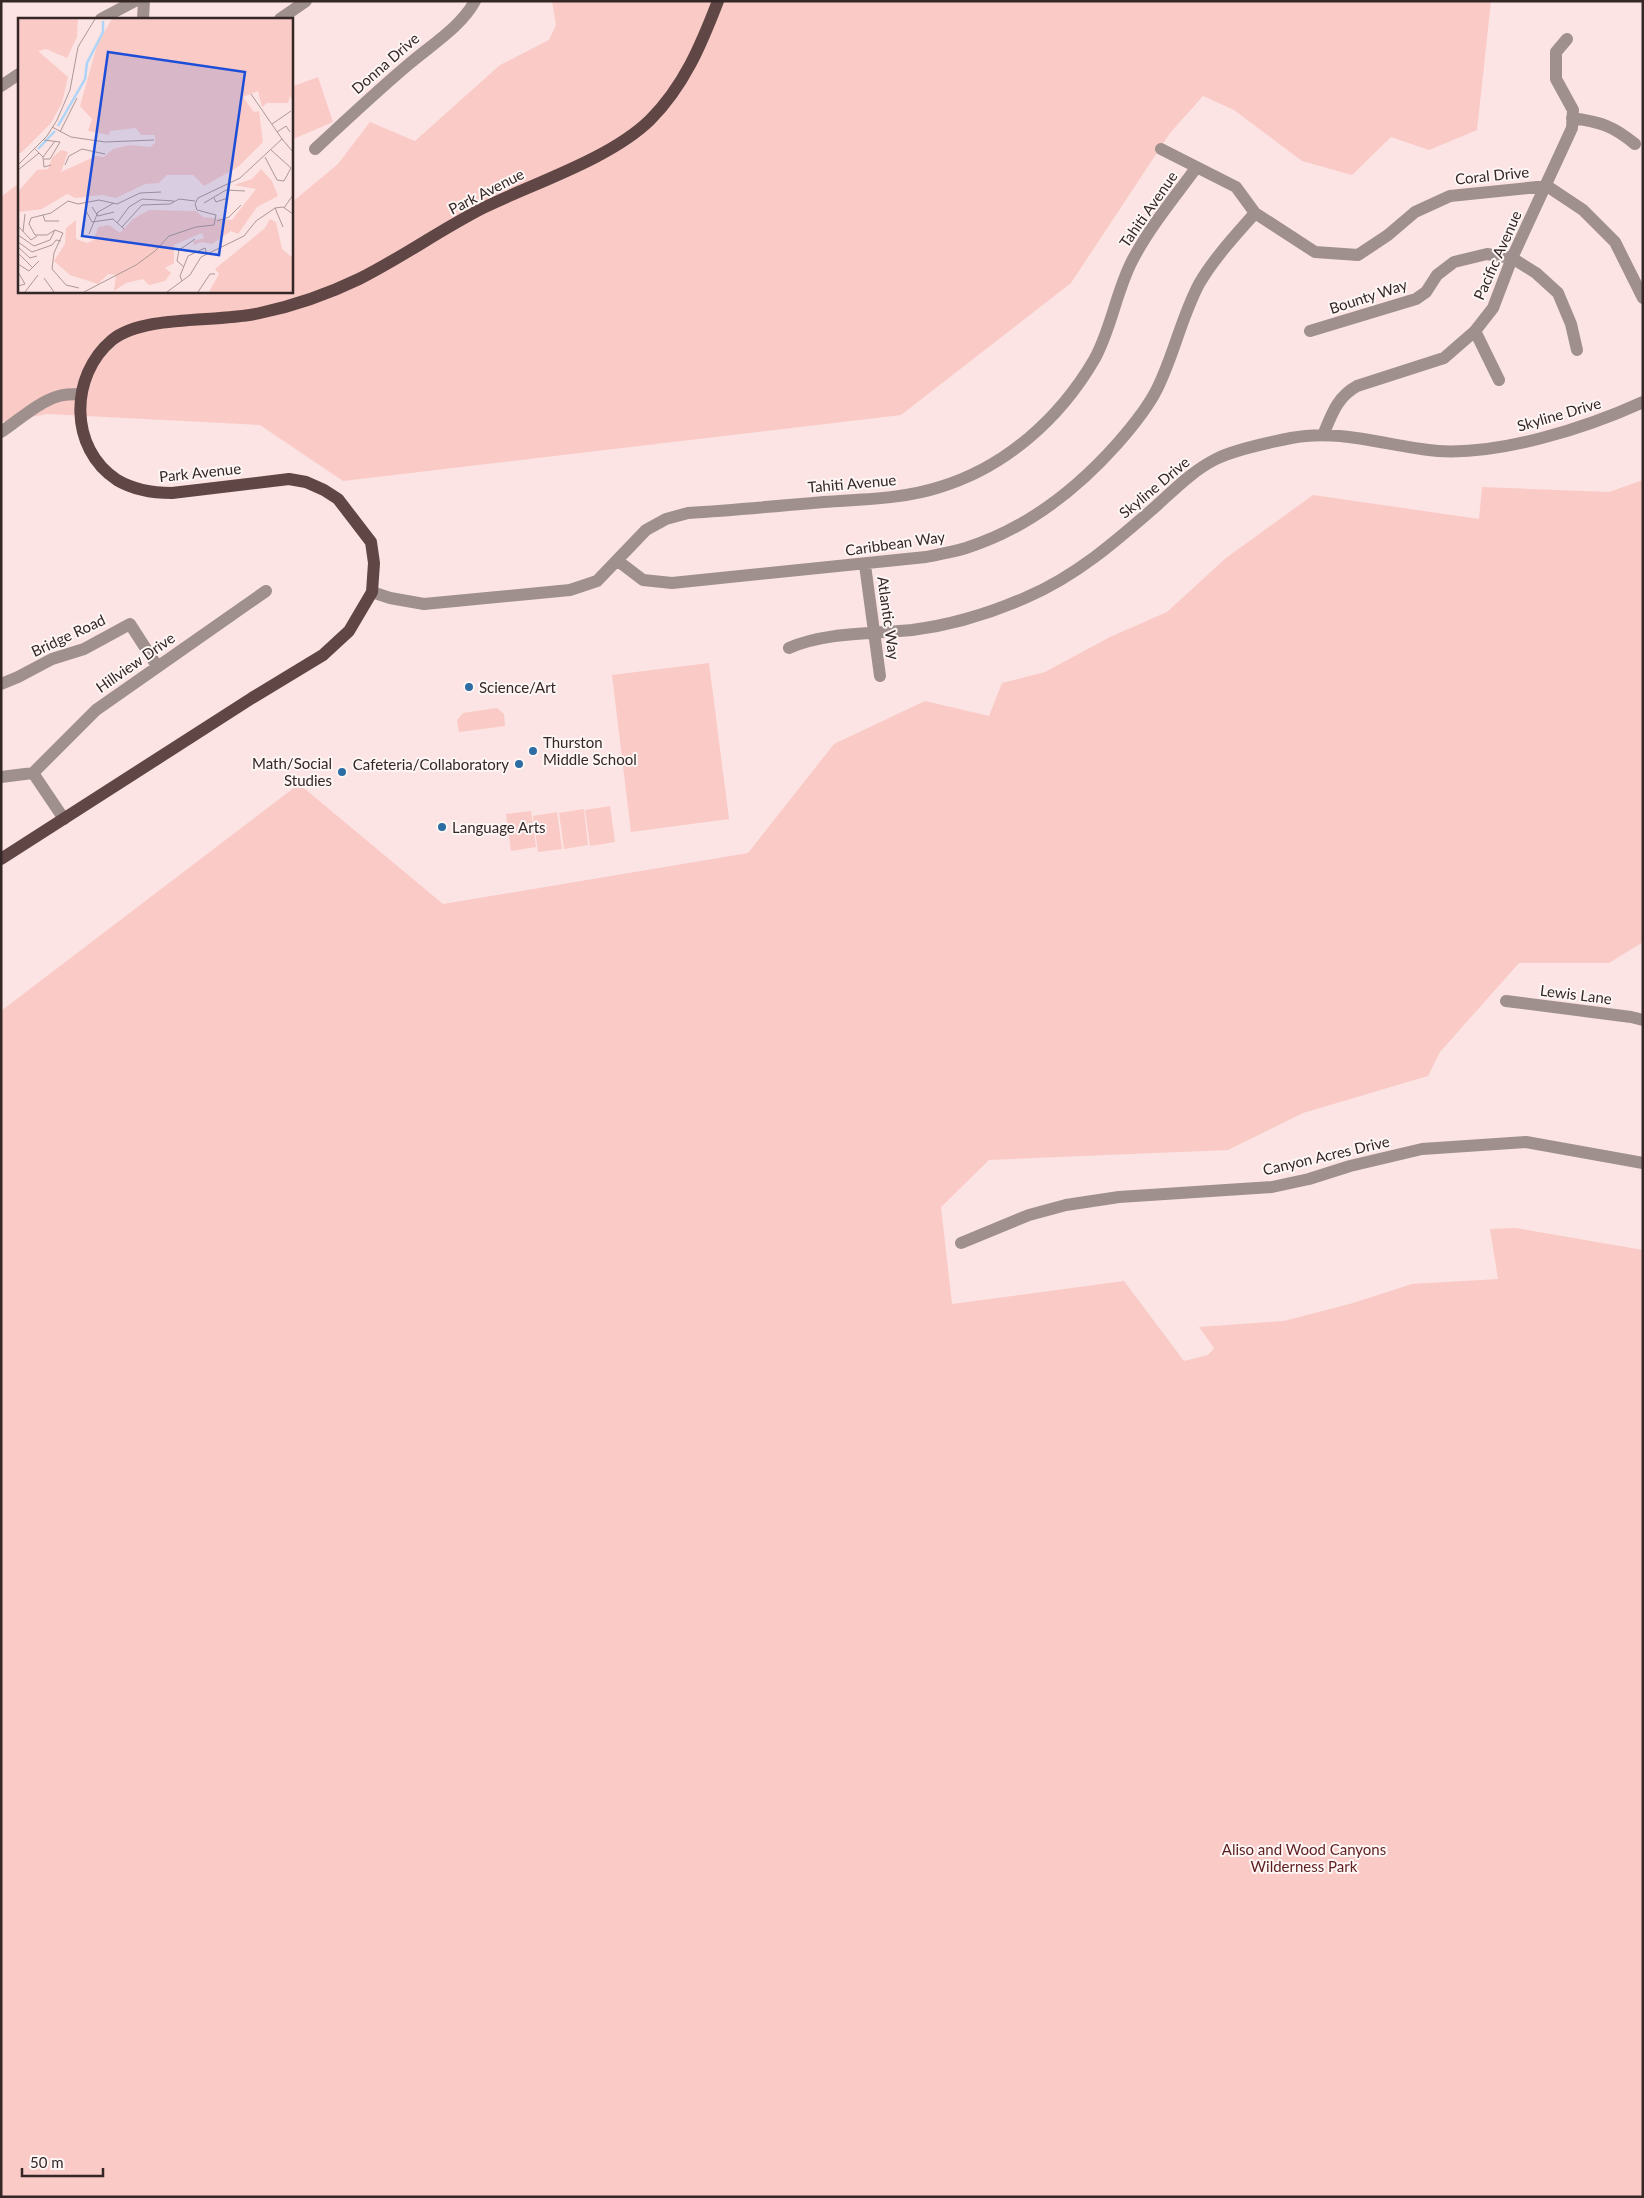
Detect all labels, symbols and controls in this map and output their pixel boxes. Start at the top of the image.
inset map [18,18,292,292]
street label: Donna Drive [348,29,423,97]
street label: Coral Drive [1454,162,1530,188]
street label: Park Avenue [445,164,527,218]
street label: Tahiti Avenue [1115,167,1181,251]
street label: Pacific Avenue [1469,208,1525,302]
street label: Bounty Way [1327,275,1409,317]
street label: Skyline Drive [1515,393,1603,435]
street label: Skyline Drive [1115,452,1193,522]
street label: Park Avenue [158,459,242,485]
street label: Tahiti Avenue [807,470,897,496]
street label: Caribbean Way [844,527,946,559]
street label: Atlantic Way [874,575,904,661]
street label: Bridge Road [28,610,108,660]
street label: Hillview Drive [92,628,178,696]
place label: Science/Art [479,678,557,696]
marker: Science/Art [463,681,475,693]
place label: Thurston Middle School [543,733,637,768]
marker: Thurston Middle School [527,745,539,757]
place label: Math/Social Studies [252,754,332,789]
place label: Cafeteria/Collaboratory [353,755,509,773]
marker: Cafeteria/Collaboratory [513,758,525,770]
marker: Math/Social Studies [336,766,348,778]
place label: Language Arts [452,818,546,836]
marker: Language Arts [436,821,448,833]
street label: Lewis Lane [1539,981,1613,1007]
street label: Canyon Acres Drive [1261,1132,1391,1178]
park label: Aliso and Wood Canyons Wilderness Park [1222,1840,1386,1875]
scale bar [22,2146,104,2178]
text: 50 m [30,2153,64,2171]

